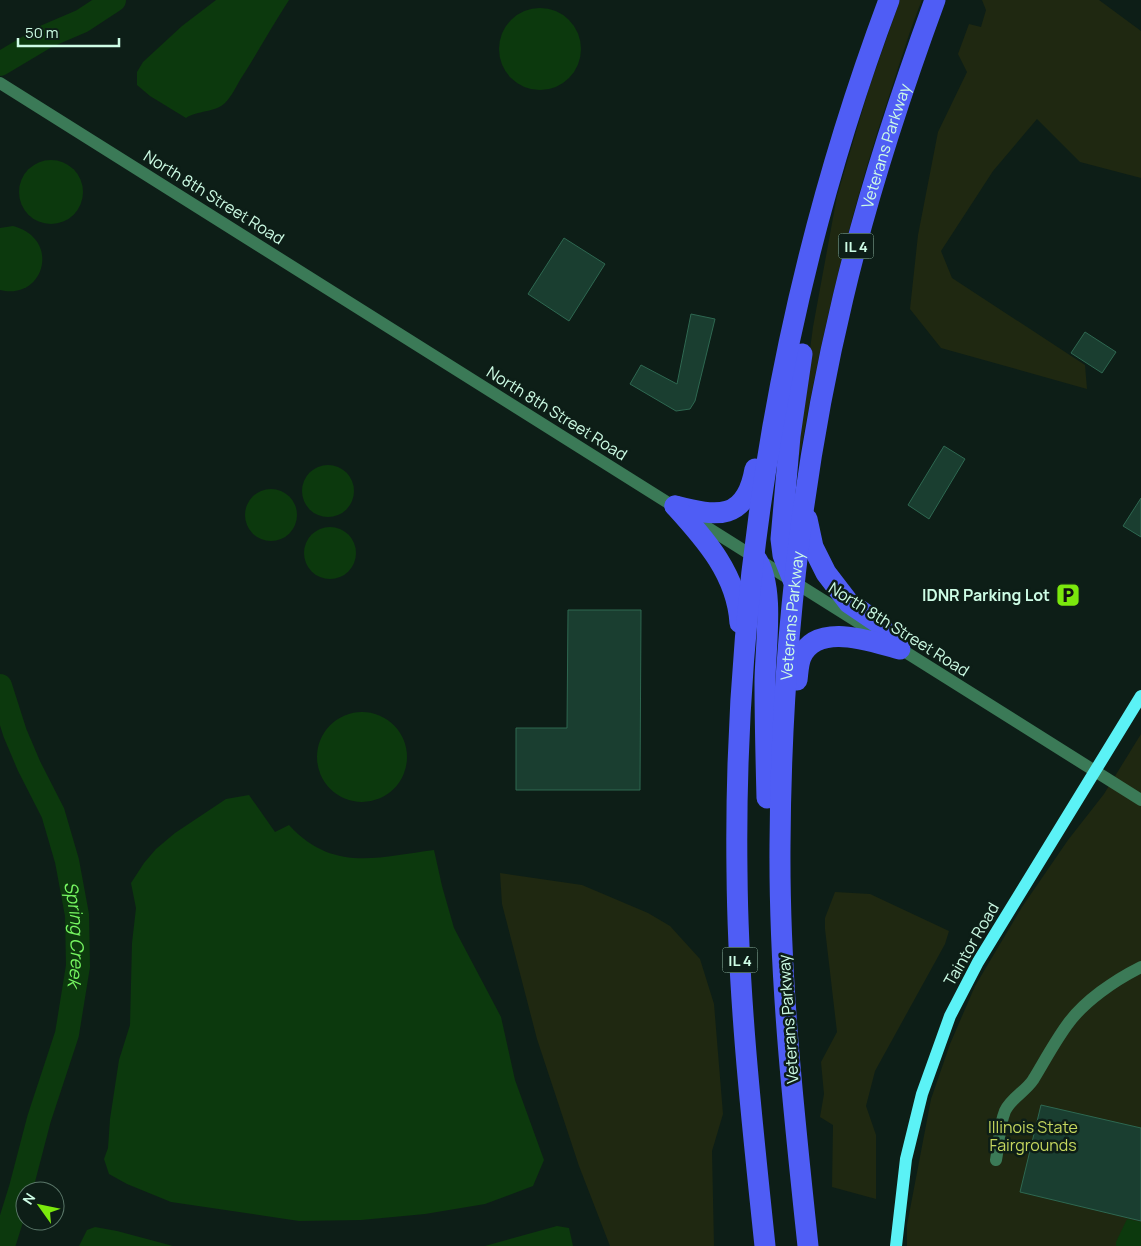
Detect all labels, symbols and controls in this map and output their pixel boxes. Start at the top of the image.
scale bar [18,15,119,47]
text: 50 m [25,22,59,43]
street label: Veterans Parkway [856,80,916,211]
street label: North 8th Street Road [140,145,288,249]
road number: IL 4 [838,234,874,258]
street label: North 8th Street Road [483,361,631,465]
street label: Veterans Parkway [775,549,809,681]
street label: North 8th Street Road [825,577,973,681]
parking icon: IDNR Parking Lot [1055,582,1081,608]
place label: IDNR Parking Lot [922,584,1050,606]
water label: Spring Creek [59,879,90,992]
street label: Taintor Road [938,898,1004,990]
road number: IL 4 [722,948,758,972]
street label: Veterans Parkway [772,953,803,1084]
park label: Illinois State Fairgrounds [988,1116,1078,1156]
north arrow [15,1181,65,1231]
text: N [18,1189,39,1208]

